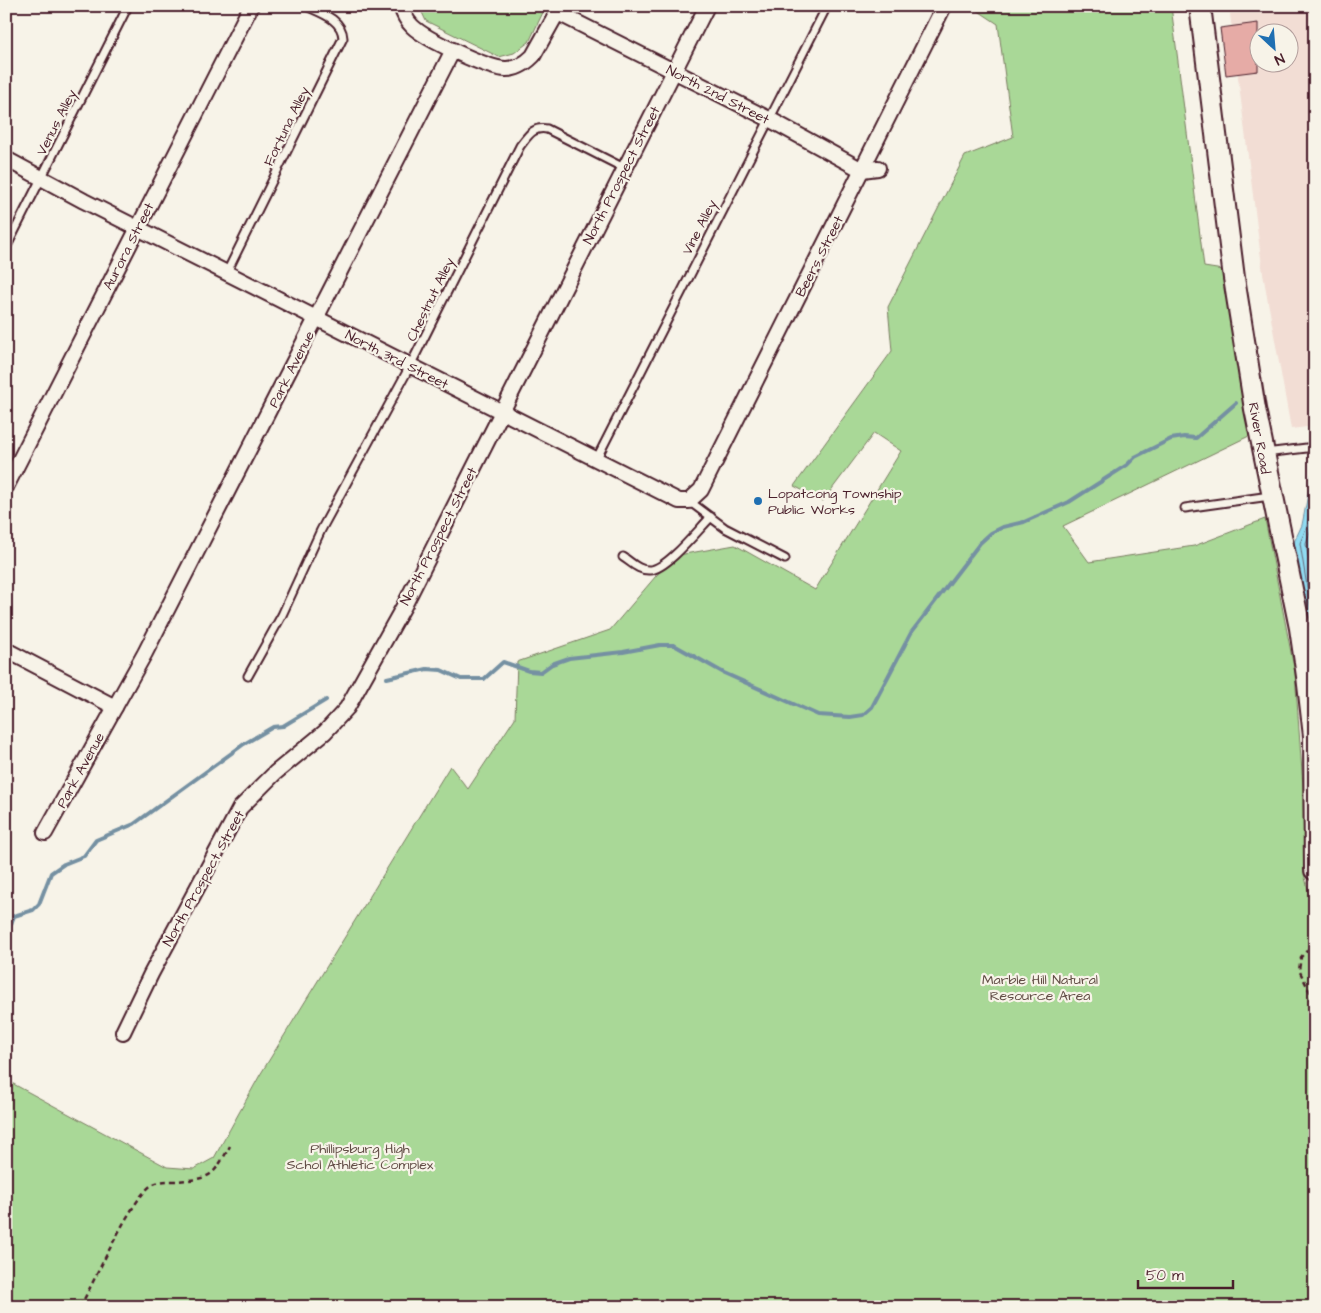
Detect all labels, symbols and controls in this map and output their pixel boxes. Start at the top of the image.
north arrow [1248,22,1298,72]
text: N [1271,48,1288,70]
street label: North 2nd Street [662,60,773,130]
street label: Fortuna Alley [259,83,315,170]
street label: Venus Alley [32,86,82,159]
street label: North Prospect Street [578,103,666,248]
street label: Vine Alley [677,196,722,259]
street label: Aurora Street [98,199,160,293]
street label: Beers Street [791,212,849,300]
street label: Chestnut Alley [402,254,460,345]
street label: North 3rd Street [341,325,452,395]
street label: Park Avenue [264,327,320,411]
street label: River Road [1243,401,1275,476]
street label: North Prospect Street [395,464,483,609]
place label: Lopatcong Township Public Works [768,484,902,520]
marker: Lopatcong Township Public Works [752,495,764,507]
street label: Park Avenue [52,729,110,812]
street label: North Prospect Street [158,807,250,950]
park label: Marble Hill Natural Resource Area [982,970,1098,1006]
park label: Phillipsburg High Schol Athletic Complex [287,1139,434,1175]
scale bar [1138,1258,1234,1290]
text: 50 m [1146,1265,1184,1286]

